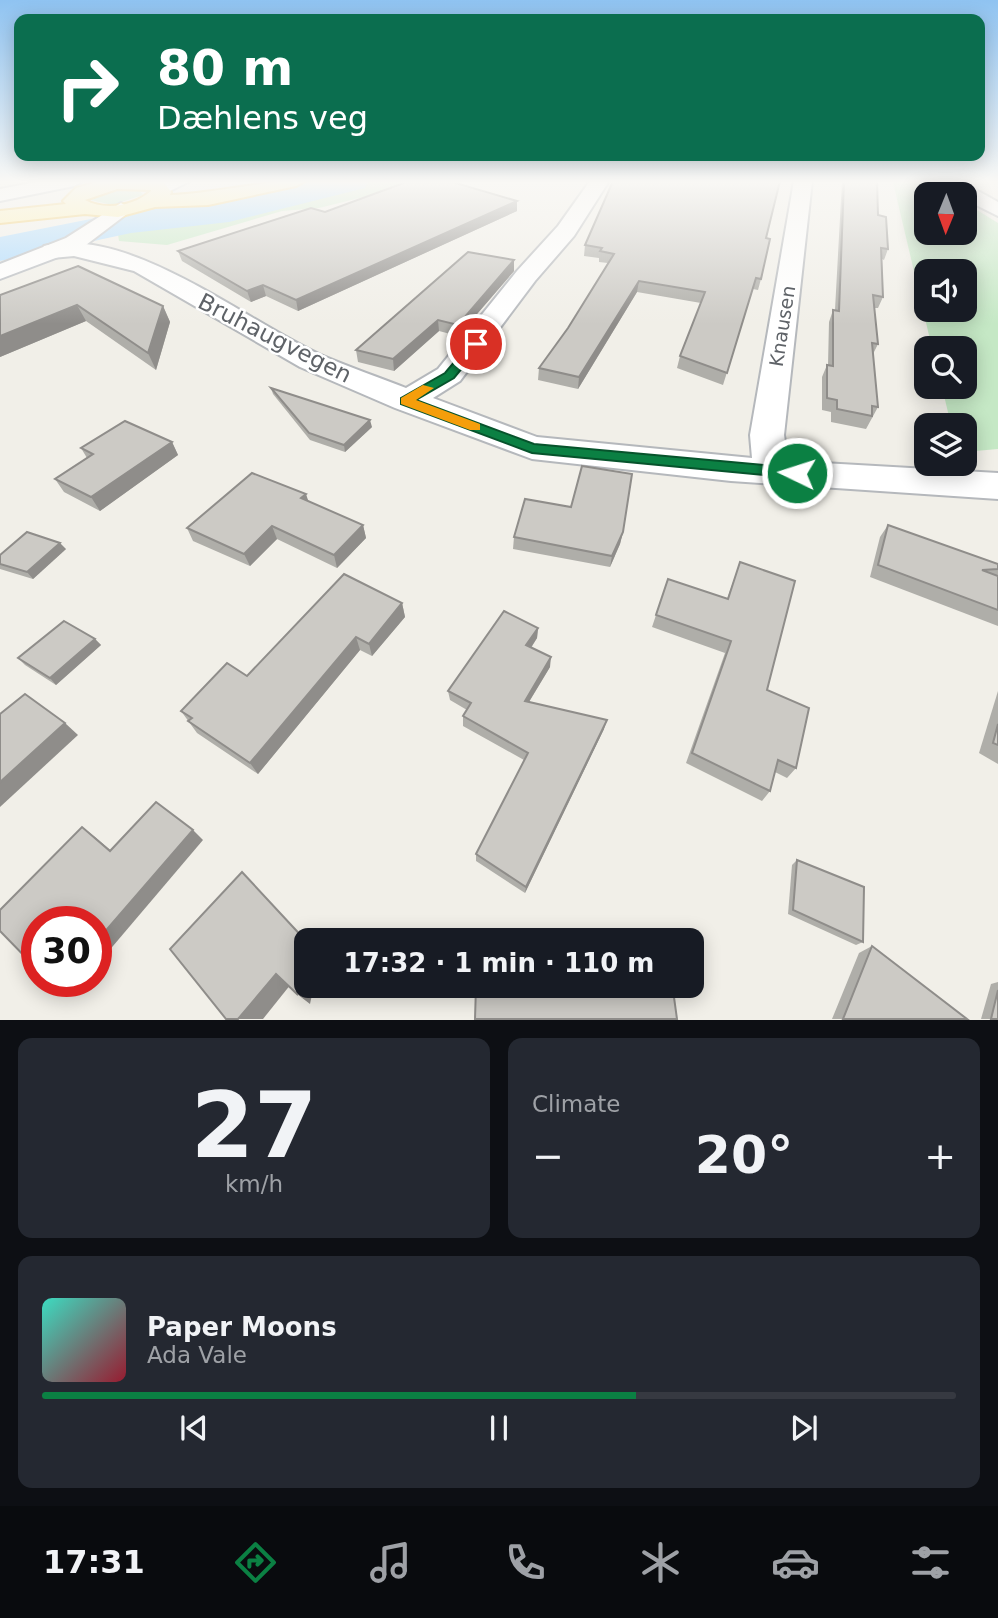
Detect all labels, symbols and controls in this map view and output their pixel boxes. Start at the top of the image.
text: 80 m [157,40,293,97]
icon: right [42,42,133,133]
text: Dæhlens veg [157,99,368,137]
north arrow [914,182,976,245]
map controls [914,182,977,476]
button: sound [914,259,977,322]
street label: Knausen [765,284,799,368]
street label: Bruhaugvegen [194,288,356,388]
pin [446,314,506,374]
icon: arrive [457,325,495,363]
button: search [914,336,977,399]
button: layers [914,413,977,476]
position arrow [760,436,834,510]
speed limit sign: 30 [21,906,112,997]
text: 17:32 · 1 min · 110 m [344,948,654,978]
text: 27 [191,1073,317,1178]
text: Climate [532,1091,621,1117]
text: 20° [695,1125,793,1185]
text: − [532,1134,564,1178]
text: + [924,1134,956,1178]
text: km/h [225,1171,283,1197]
text: Paper Moons [147,1312,337,1342]
text: Ada Vale [147,1342,247,1368]
icon: previous [175,1409,213,1447]
icon: pause [480,1409,518,1447]
icon: next [785,1409,823,1447]
icon: directions [231,1538,280,1587]
icon: music [366,1538,415,1587]
icon: phone [501,1538,550,1587]
icon: climate [636,1538,685,1587]
icon: car [771,1538,820,1587]
icon: filters [906,1538,955,1587]
text: 17:31 [43,1543,145,1581]

